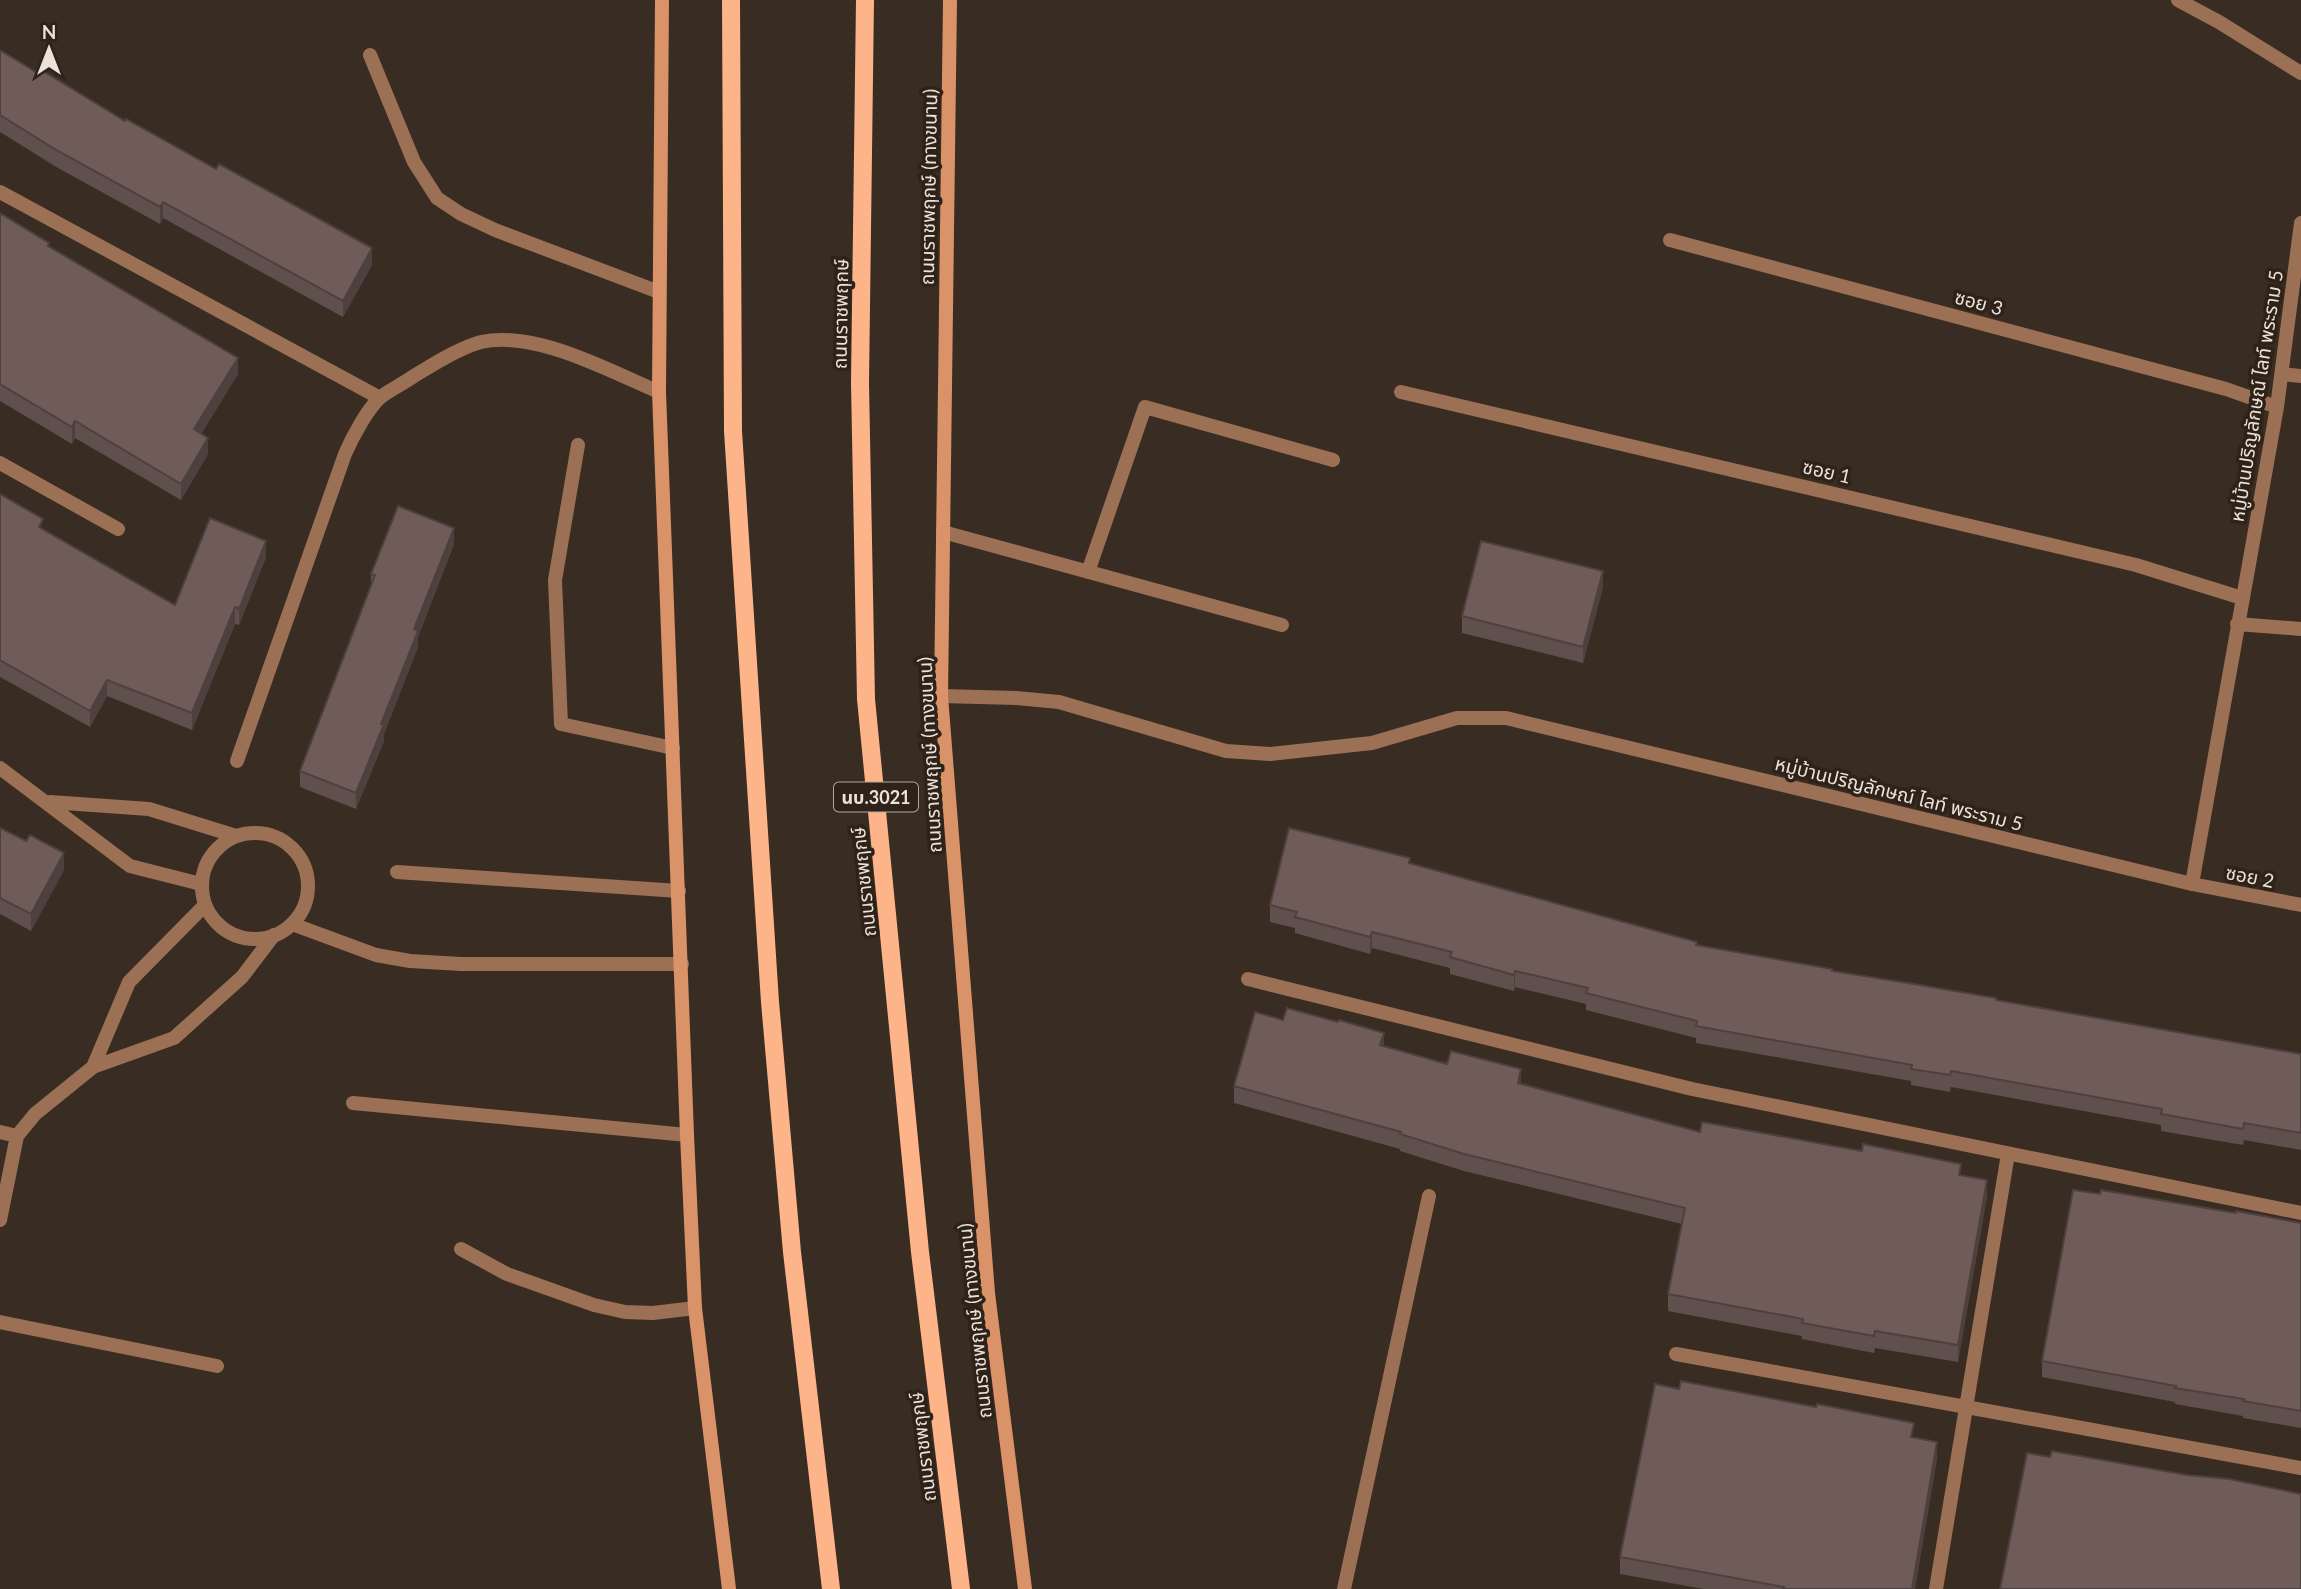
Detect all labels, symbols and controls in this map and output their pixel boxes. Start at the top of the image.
north arrow [14,14,84,84]
text: N [42,20,56,43]
street label: ถนนราชพฤกษ์ (ทางขนาน) [915,89,941,285]
street label: ถนนราชพฤกษ์ [828,259,852,369]
street label: หมู่บ้านปริญลักษณ์ ไลท์ พระราม 5 [2225,268,2289,524]
street label: ซอย 3 [1953,285,2005,319]
street label: ซอย 1 [1801,454,1853,488]
street label: ถนนราชพฤกษ์ (ทางขนาน) [912,656,946,854]
street label: หมู่บ้านปริญลักษณ์ ไลท์ พระราม 5 [1772,751,2025,837]
road number: นบ.3021 [834,782,918,812]
street label: ถนนราชพฤกษ์ [846,826,880,938]
street label: ซอย 2 [2224,860,2276,892]
street label: ถนนราชพฤกษ์ (ทางขนาน) [952,1222,996,1420]
street label: ถนนราชพฤกษ์ [904,1391,940,1503]

